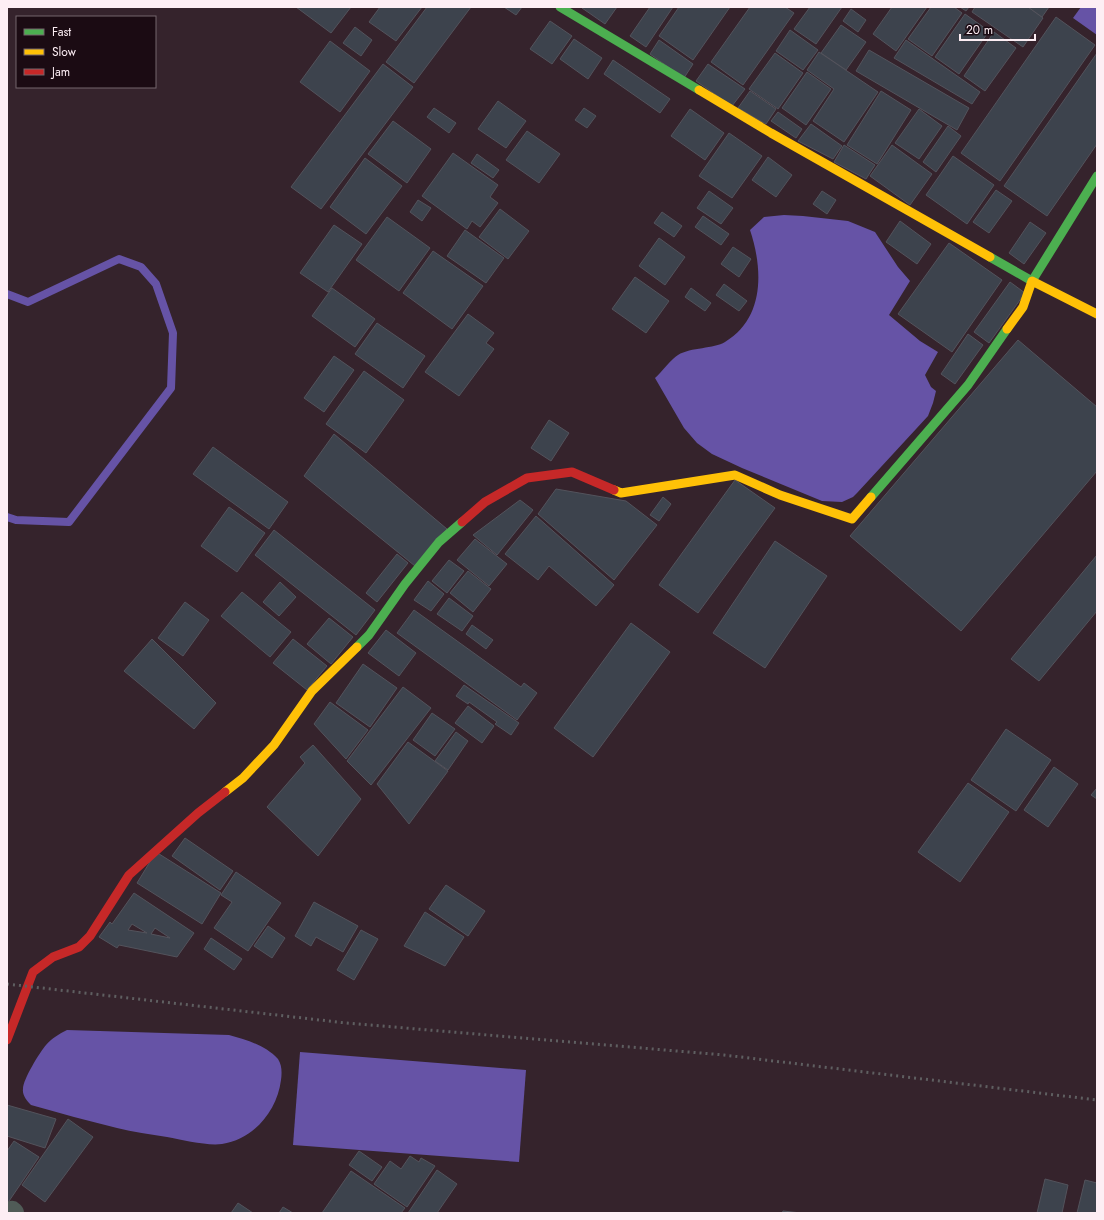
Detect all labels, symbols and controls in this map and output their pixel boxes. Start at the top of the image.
legend [16,16,156,88]
scale bar [960,16,1035,42]
text: 20 m [966,21,993,39]
text: Fast [52,23,71,41]
text: Slow [52,43,77,61]
text: Jam [50,63,70,81]

